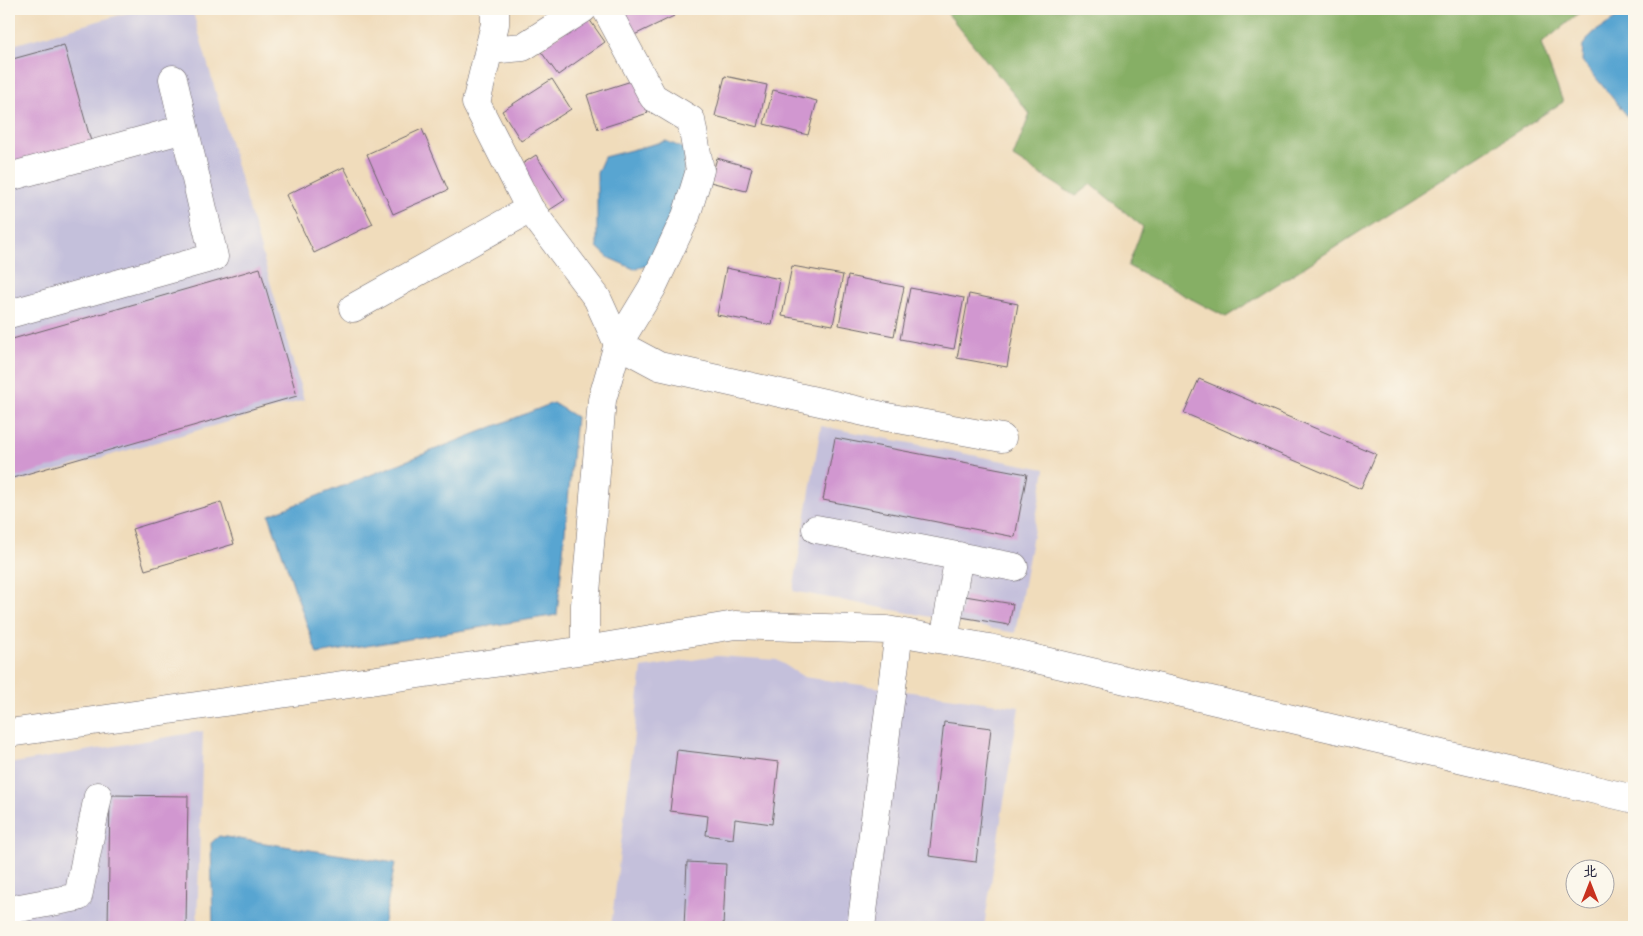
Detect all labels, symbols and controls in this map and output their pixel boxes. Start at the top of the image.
north arrow [1566,858,1616,908]
text: 北 [1583,863,1597,880]

